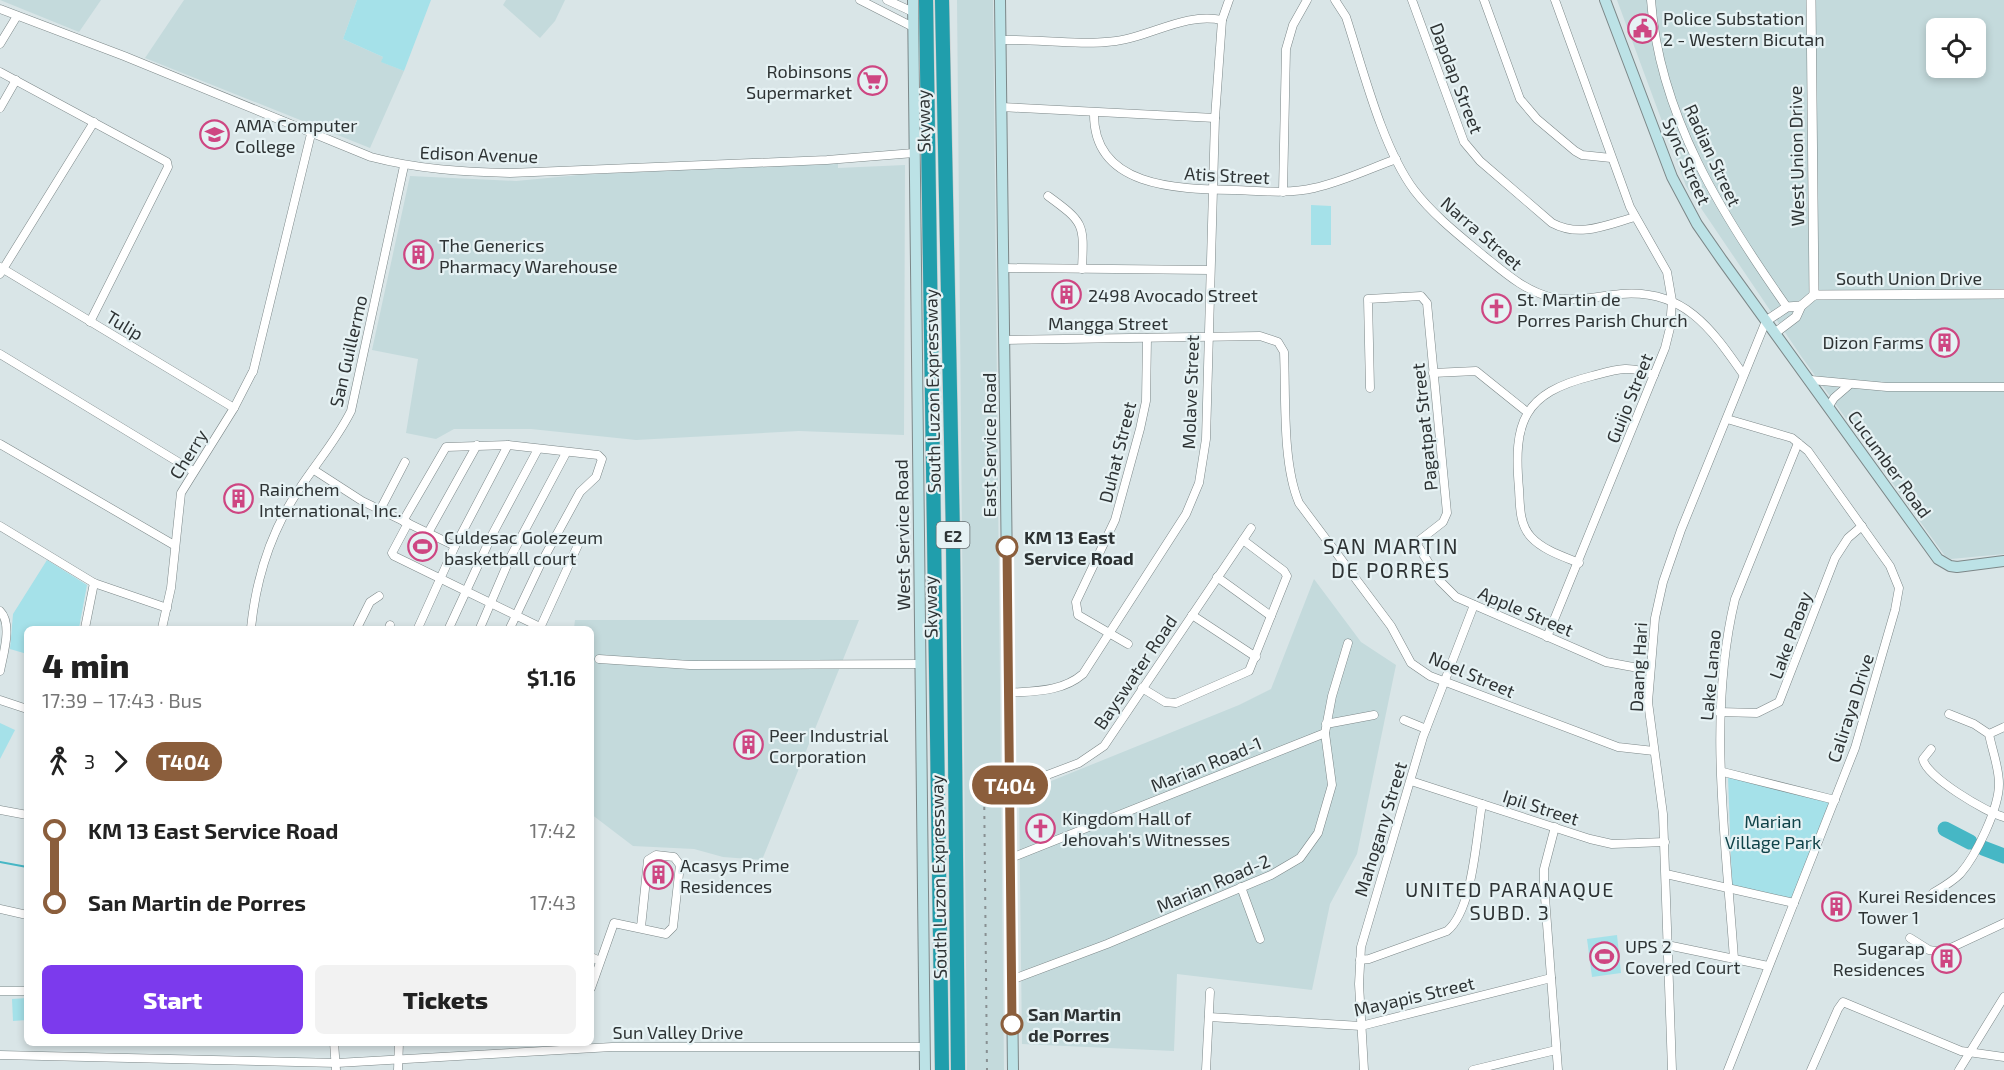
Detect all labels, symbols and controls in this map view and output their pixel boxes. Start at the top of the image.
place label: Police Substation 2 - Western Bicutan [1663,7,1825,50]
public building icon: Police Substation 2 - Western Bicutan [1626,12,1658,44]
map controls [1926,18,1986,78]
button: locate [1926,18,1986,78]
street label: Dapdap Street [1426,19,1488,137]
place label: Robinsons Supermarket [746,60,852,103]
supermarket icon: Robinsons Supermarket [857,65,889,97]
street label: West Union Drive [1784,85,1808,227]
street label: Skyway [911,89,935,153]
street label: Radian Street [1680,100,1746,210]
place label: AMA Computer College [235,114,357,157]
street label: Sync Street [1658,114,1716,208]
school or university icon: AMA Computer College [198,119,230,151]
street label: Edison Avenue [419,141,539,167]
street label: Atis Street [1184,162,1270,188]
street label: Narra Street [1437,192,1527,274]
place label: The Generics Pharmacy Warehouse [439,234,618,277]
building icon: The Generics Pharmacy Warehouse [402,239,434,271]
street label: South Union Drive [1836,267,1982,289]
building icon: 2498 Avocado Street [1051,279,1083,311]
place label: 2498 Avocado Street [1088,284,1258,306]
street label: South Luzon Expressway [919,288,945,493]
place label: St. Martin de Porres Parish Church [1517,288,1688,331]
street label: San Guillermo [324,293,372,409]
church icon: St. Martin de Porres Parish Church [1480,293,1512,325]
street label: Tulip [102,305,148,345]
street label: Mangga Street [1048,312,1168,334]
building icon: Dizon Farms [1929,326,1961,358]
place label: Dizon Farms [1822,331,1924,353]
street label: Molave Street [1177,334,1203,450]
street label: Guijo Street [1601,350,1657,446]
street label: Pagatpat Street [1406,362,1442,492]
street label: East Service Road [978,373,1000,517]
street label: Duhat Street [1094,399,1140,505]
street label: Cucumber Road [1844,406,1936,522]
street label: Cherry [164,425,212,483]
street label: West Service Road [890,459,914,611]
place label: Rainchem International, Inc. [259,478,402,521]
building icon: Rainchem International, Inc. [222,483,254,515]
road number: E2 [936,522,970,548]
place label: Culdesac Golezeum basketball court [444,526,603,569]
place label: KM 13 East Service Road [1024,526,1134,569]
sports icon: Culdesac Golezeum basketball court [407,531,439,563]
district label: SAN MARTIN DE PORRES [1323,533,1459,582]
marker: KM 13 East Service Road [996,536,1018,558]
street label: Skyway [918,575,942,639]
street label: Apple Street [1475,581,1577,641]
street label: Lake Paoay [1764,588,1816,682]
street label: Bayswater Road [1089,611,1181,733]
street label: Daang Hari [1625,622,1651,712]
street label: Lake Lanao [1695,629,1725,721]
text: 4 min [42,645,129,685]
street label: Noel Street [1426,646,1519,702]
street label: Caliraya Drive [1822,651,1878,765]
text: $1.16 [527,664,576,690]
text: 17:39 – 17:43 · Bus [42,688,202,712]
place label: Peer Industrial Corporation [769,724,889,767]
building icon: Peer Industrial Corporation [732,729,764,761]
street label: Marian Road-1 [1147,732,1265,796]
icon: walk [42,745,75,778]
icon: forward [104,745,137,778]
text: 3 [84,749,95,773]
text: T404 [158,749,210,774]
street label: Mahogany Street [1349,759,1411,899]
line badge: T404 [968,766,1052,804]
text: T404 [984,773,1036,798]
street label: South Luzon Expressway [925,774,951,979]
street label: Ipil Street [1500,784,1582,830]
place label: Kingdom Hall of Jehovah's Witnesses [1062,807,1230,850]
park label: Marian Village Park [1725,810,1821,853]
church icon: Kingdom Hall of Jehovah's Witnesses [1025,812,1057,844]
text: KM 13 East Service Road [88,817,338,843]
text: 17:42 [530,818,576,842]
street label: Marian Road-2 [1153,849,1273,917]
place label: Acasys Prime Residences [680,854,789,897]
building icon: Acasys Prime Residences [643,859,675,891]
district label: UNITED PARANAQUE SUBD. 3 [1405,877,1615,924]
place label: Kurei Residences Tower 1 [1858,885,1996,928]
text: San Martin de Porres [88,889,306,915]
text: 17:43 [530,890,576,914]
building icon: Kurei Residences Tower 1 [1821,890,1853,922]
place label: UPS 2 Covered Court [1625,935,1740,978]
place label: Sugarap Residences [1833,937,1925,980]
sports icon: UPS 2 Covered Court [1588,940,1620,972]
building icon: Sugarap Residences [1930,942,1962,974]
button: Start [42,965,303,1034]
button: Tickets [315,965,576,1034]
street label: Mayapis Street [1352,971,1477,1021]
place label: San Martin de Porres [1028,1003,1121,1046]
marker: San Martin de Porres [1001,1013,1023,1035]
street label: Sun Valley Drive [613,1021,743,1043]

